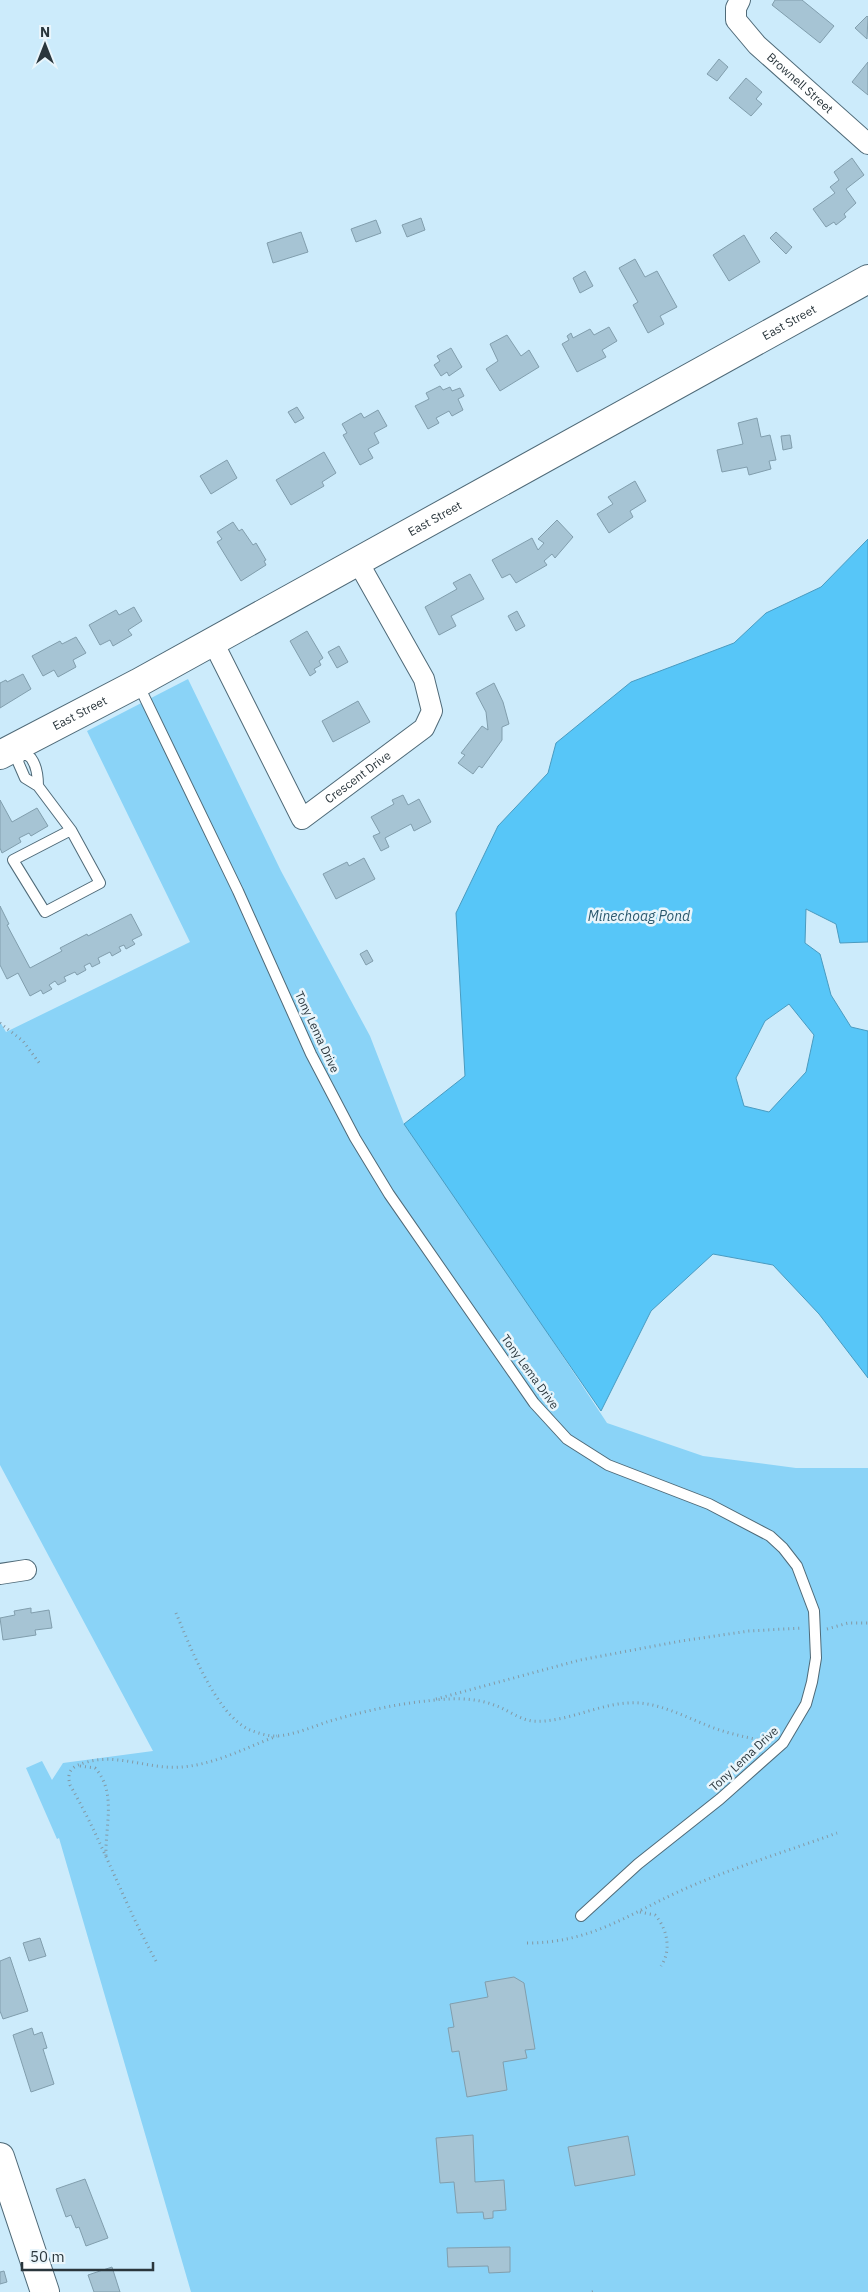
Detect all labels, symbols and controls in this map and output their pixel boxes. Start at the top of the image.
north arrow [20,20,70,70]
text: N [40,23,50,41]
street label: Brownell Street [764,49,836,116]
street label: East Street [759,301,819,343]
street label: East Street [405,497,464,539]
street label: East Street [50,693,109,733]
street label: Crescent Drive [322,747,394,806]
water label: Minechoag Pond [588,907,691,925]
street label: Tony Lema Drive [292,989,343,1075]
street label: Tony Lema Drive [498,1332,563,1412]
street label: Tony Lema Drive [706,1723,781,1794]
scale bar [22,2240,154,2272]
text: 50 m [30,2247,65,2266]

